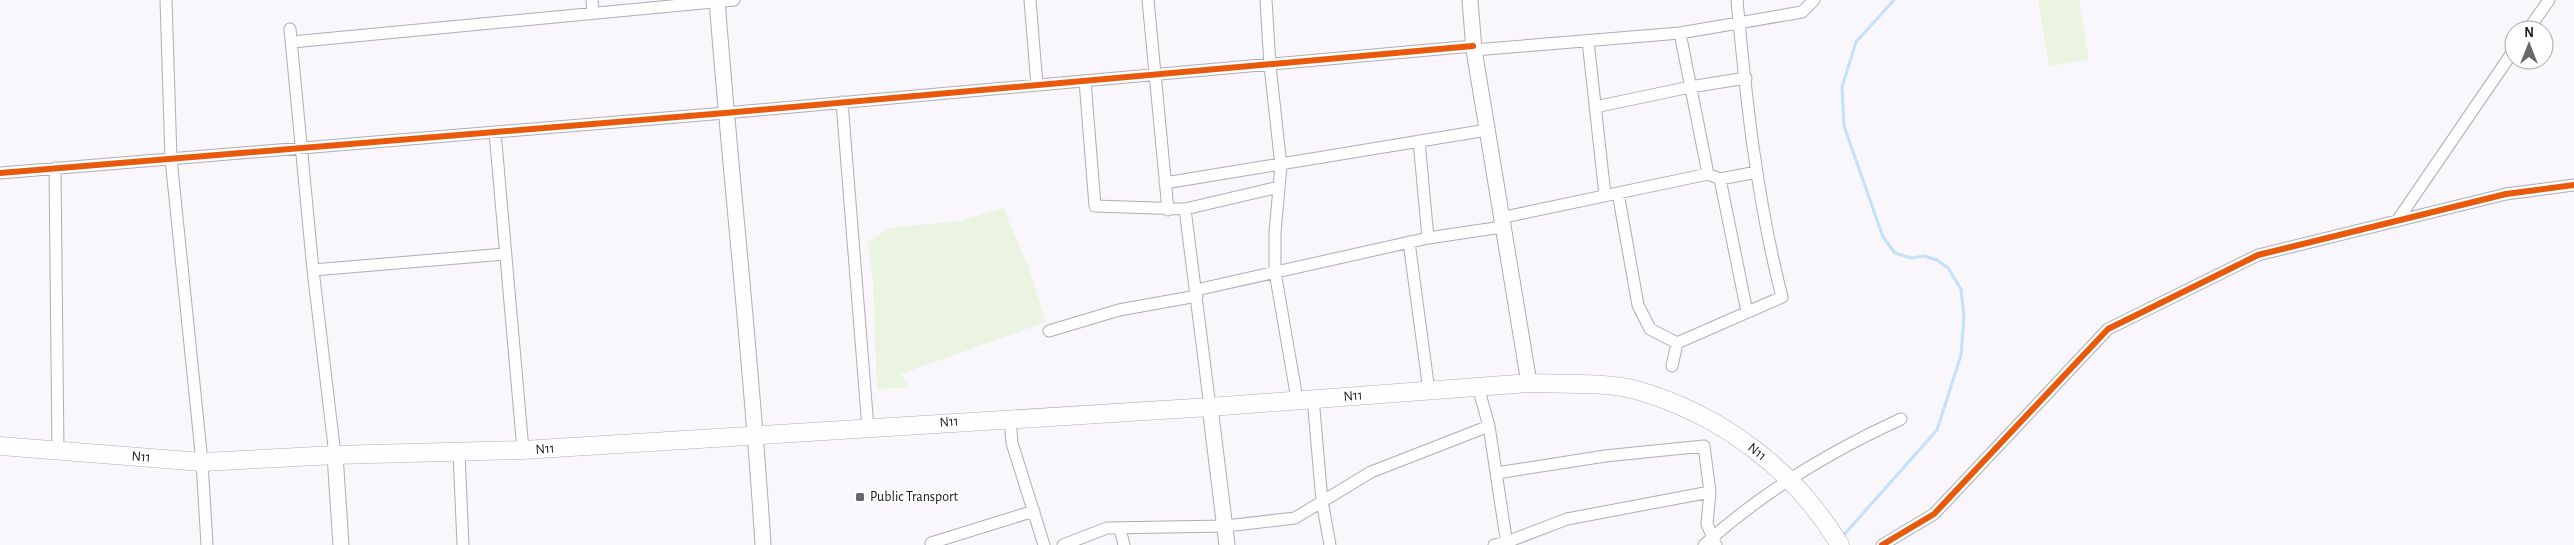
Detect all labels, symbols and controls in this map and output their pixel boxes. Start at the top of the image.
north arrow [2504,20,2554,70]
text: N [2524,26,2534,40]
street label: N11 [1343,388,1363,404]
street label: N11 [939,414,959,430]
street label: N11 [535,441,555,457]
street label: N11 [1745,441,1769,463]
street label: N11 [131,449,151,465]
place label: Public Transport [870,490,958,504]
marker: Public Transport [854,491,866,503]

